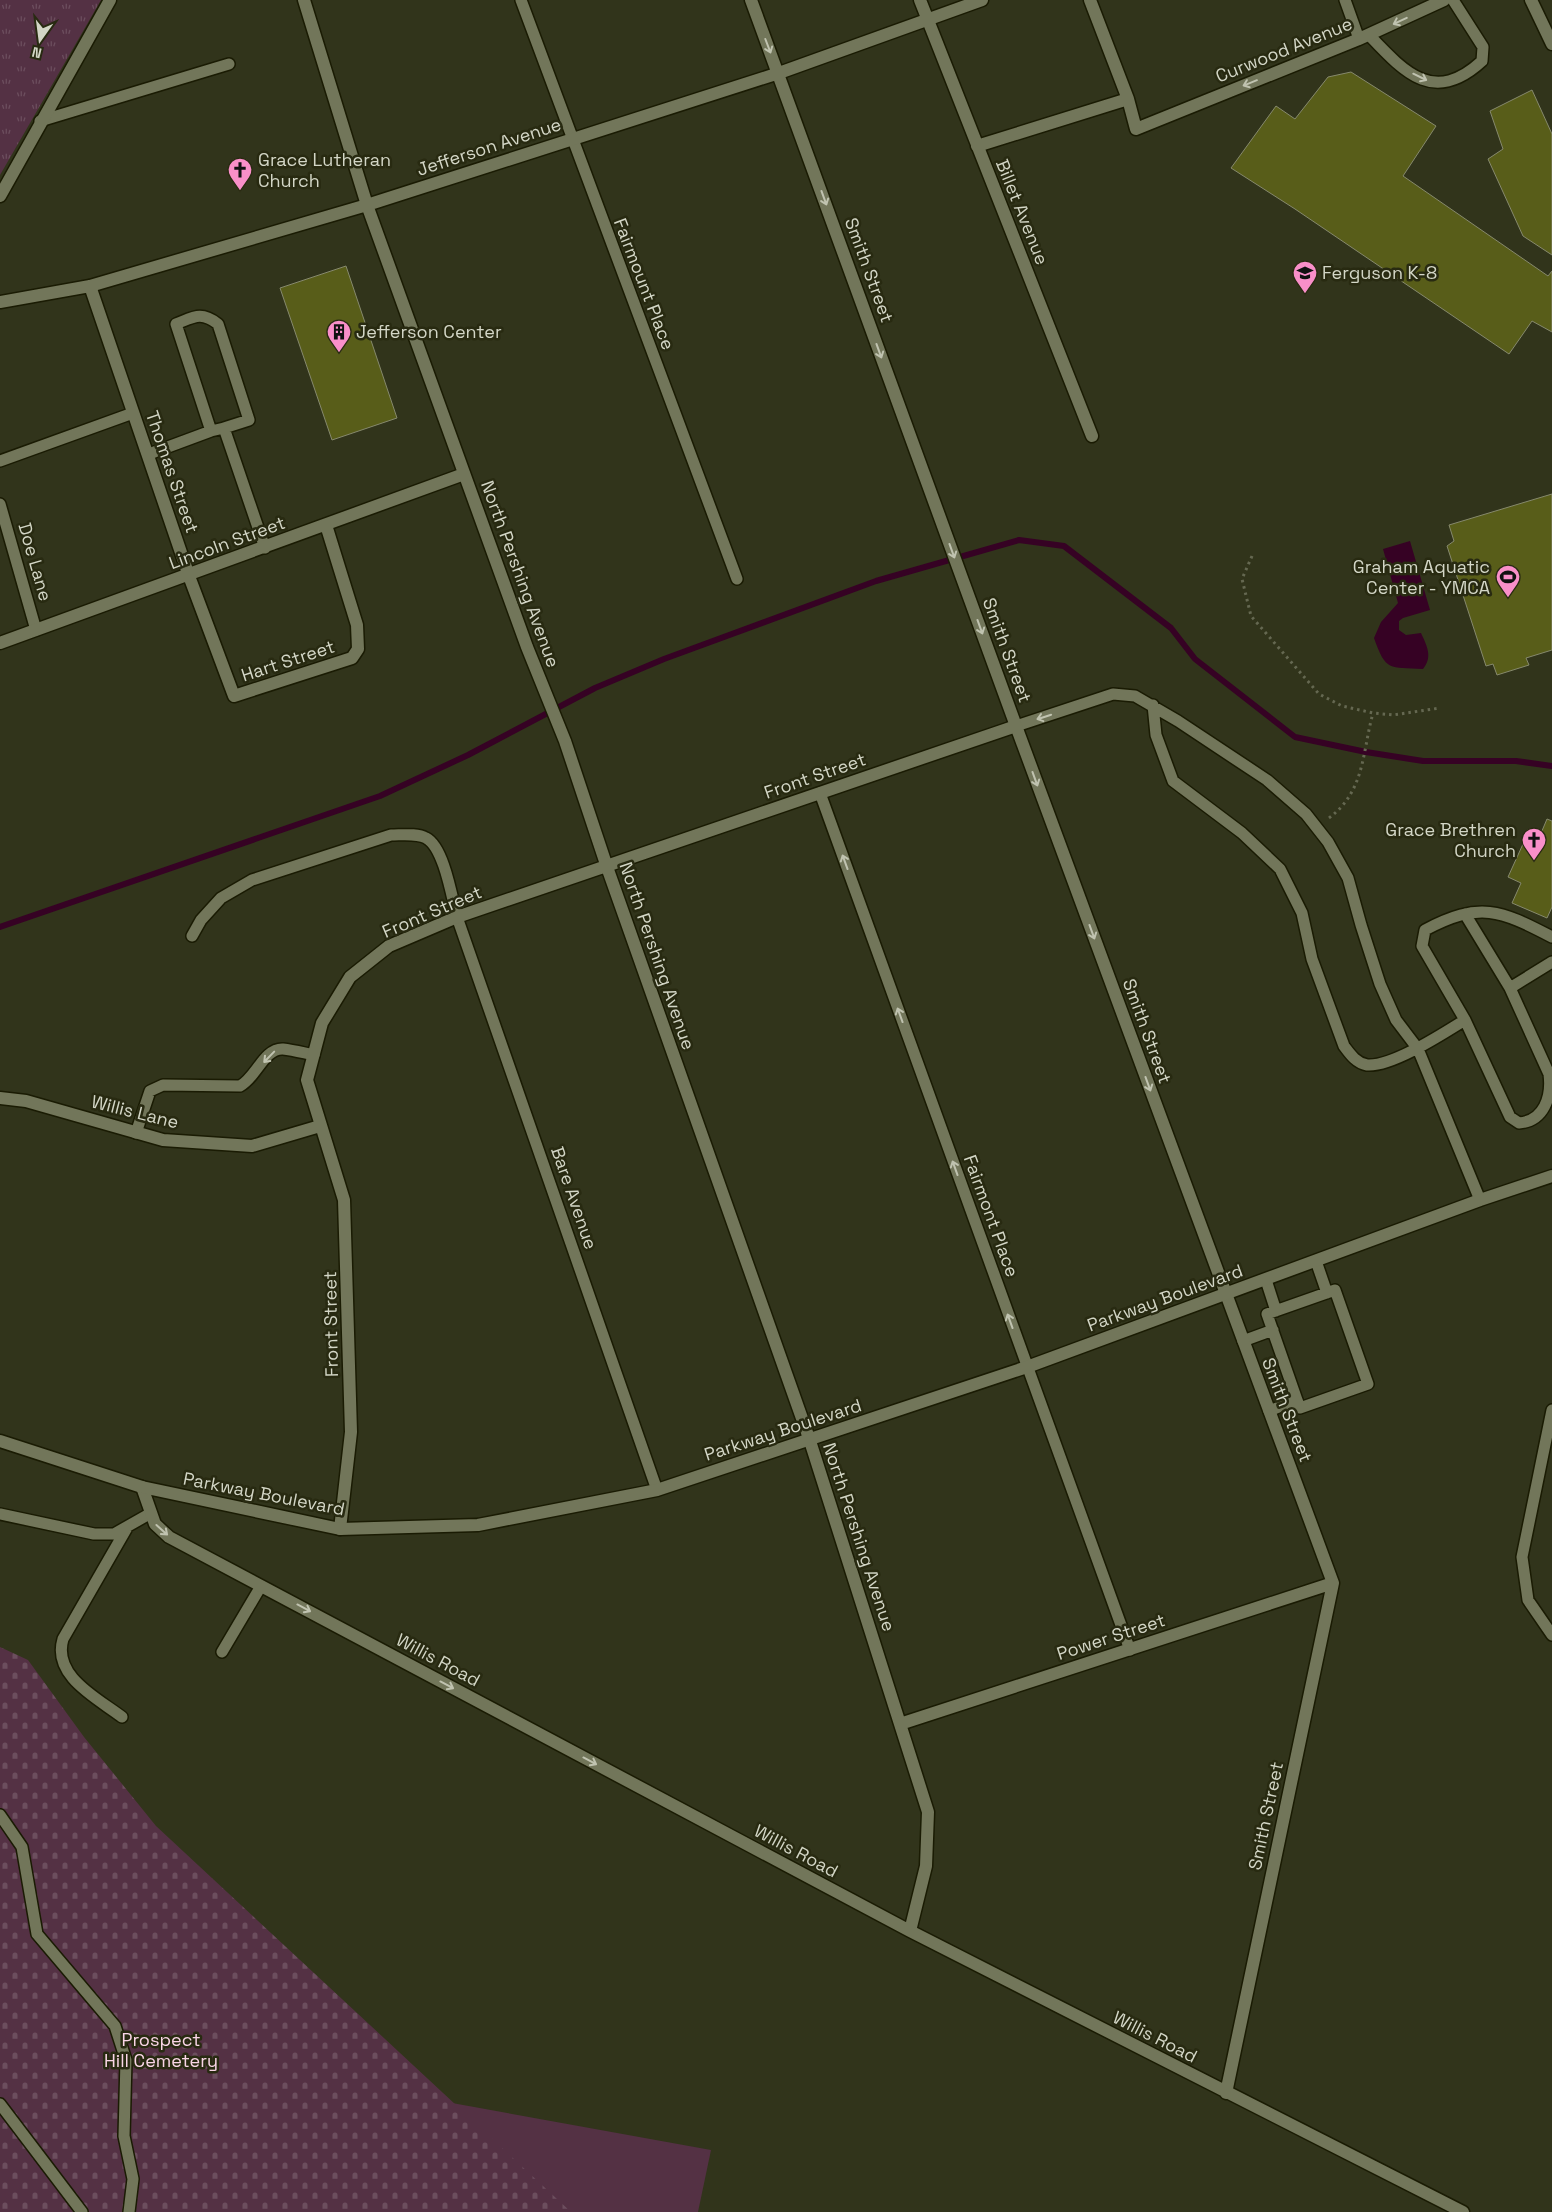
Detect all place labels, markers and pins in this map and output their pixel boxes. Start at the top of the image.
place label: Grace Lutheran Church [258,148,391,192]
church icon: Grace Lutheran Church [227,157,253,191]
school or university icon: Ferguson K-8 [1292,260,1318,294]
place label: Ferguson K-8 [1322,261,1437,284]
building icon: Jefferson Center [326,319,352,353]
place label: Jefferson Center [356,320,502,343]
place label: Graham Aquatic Center - YMCA [1353,555,1490,599]
sports icon: Graham Aquatic Center - YMCA [1495,564,1521,598]
place label: Grace Brethren Church [1385,818,1516,862]
church icon: Grace Brethren Church [1521,827,1547,861]

